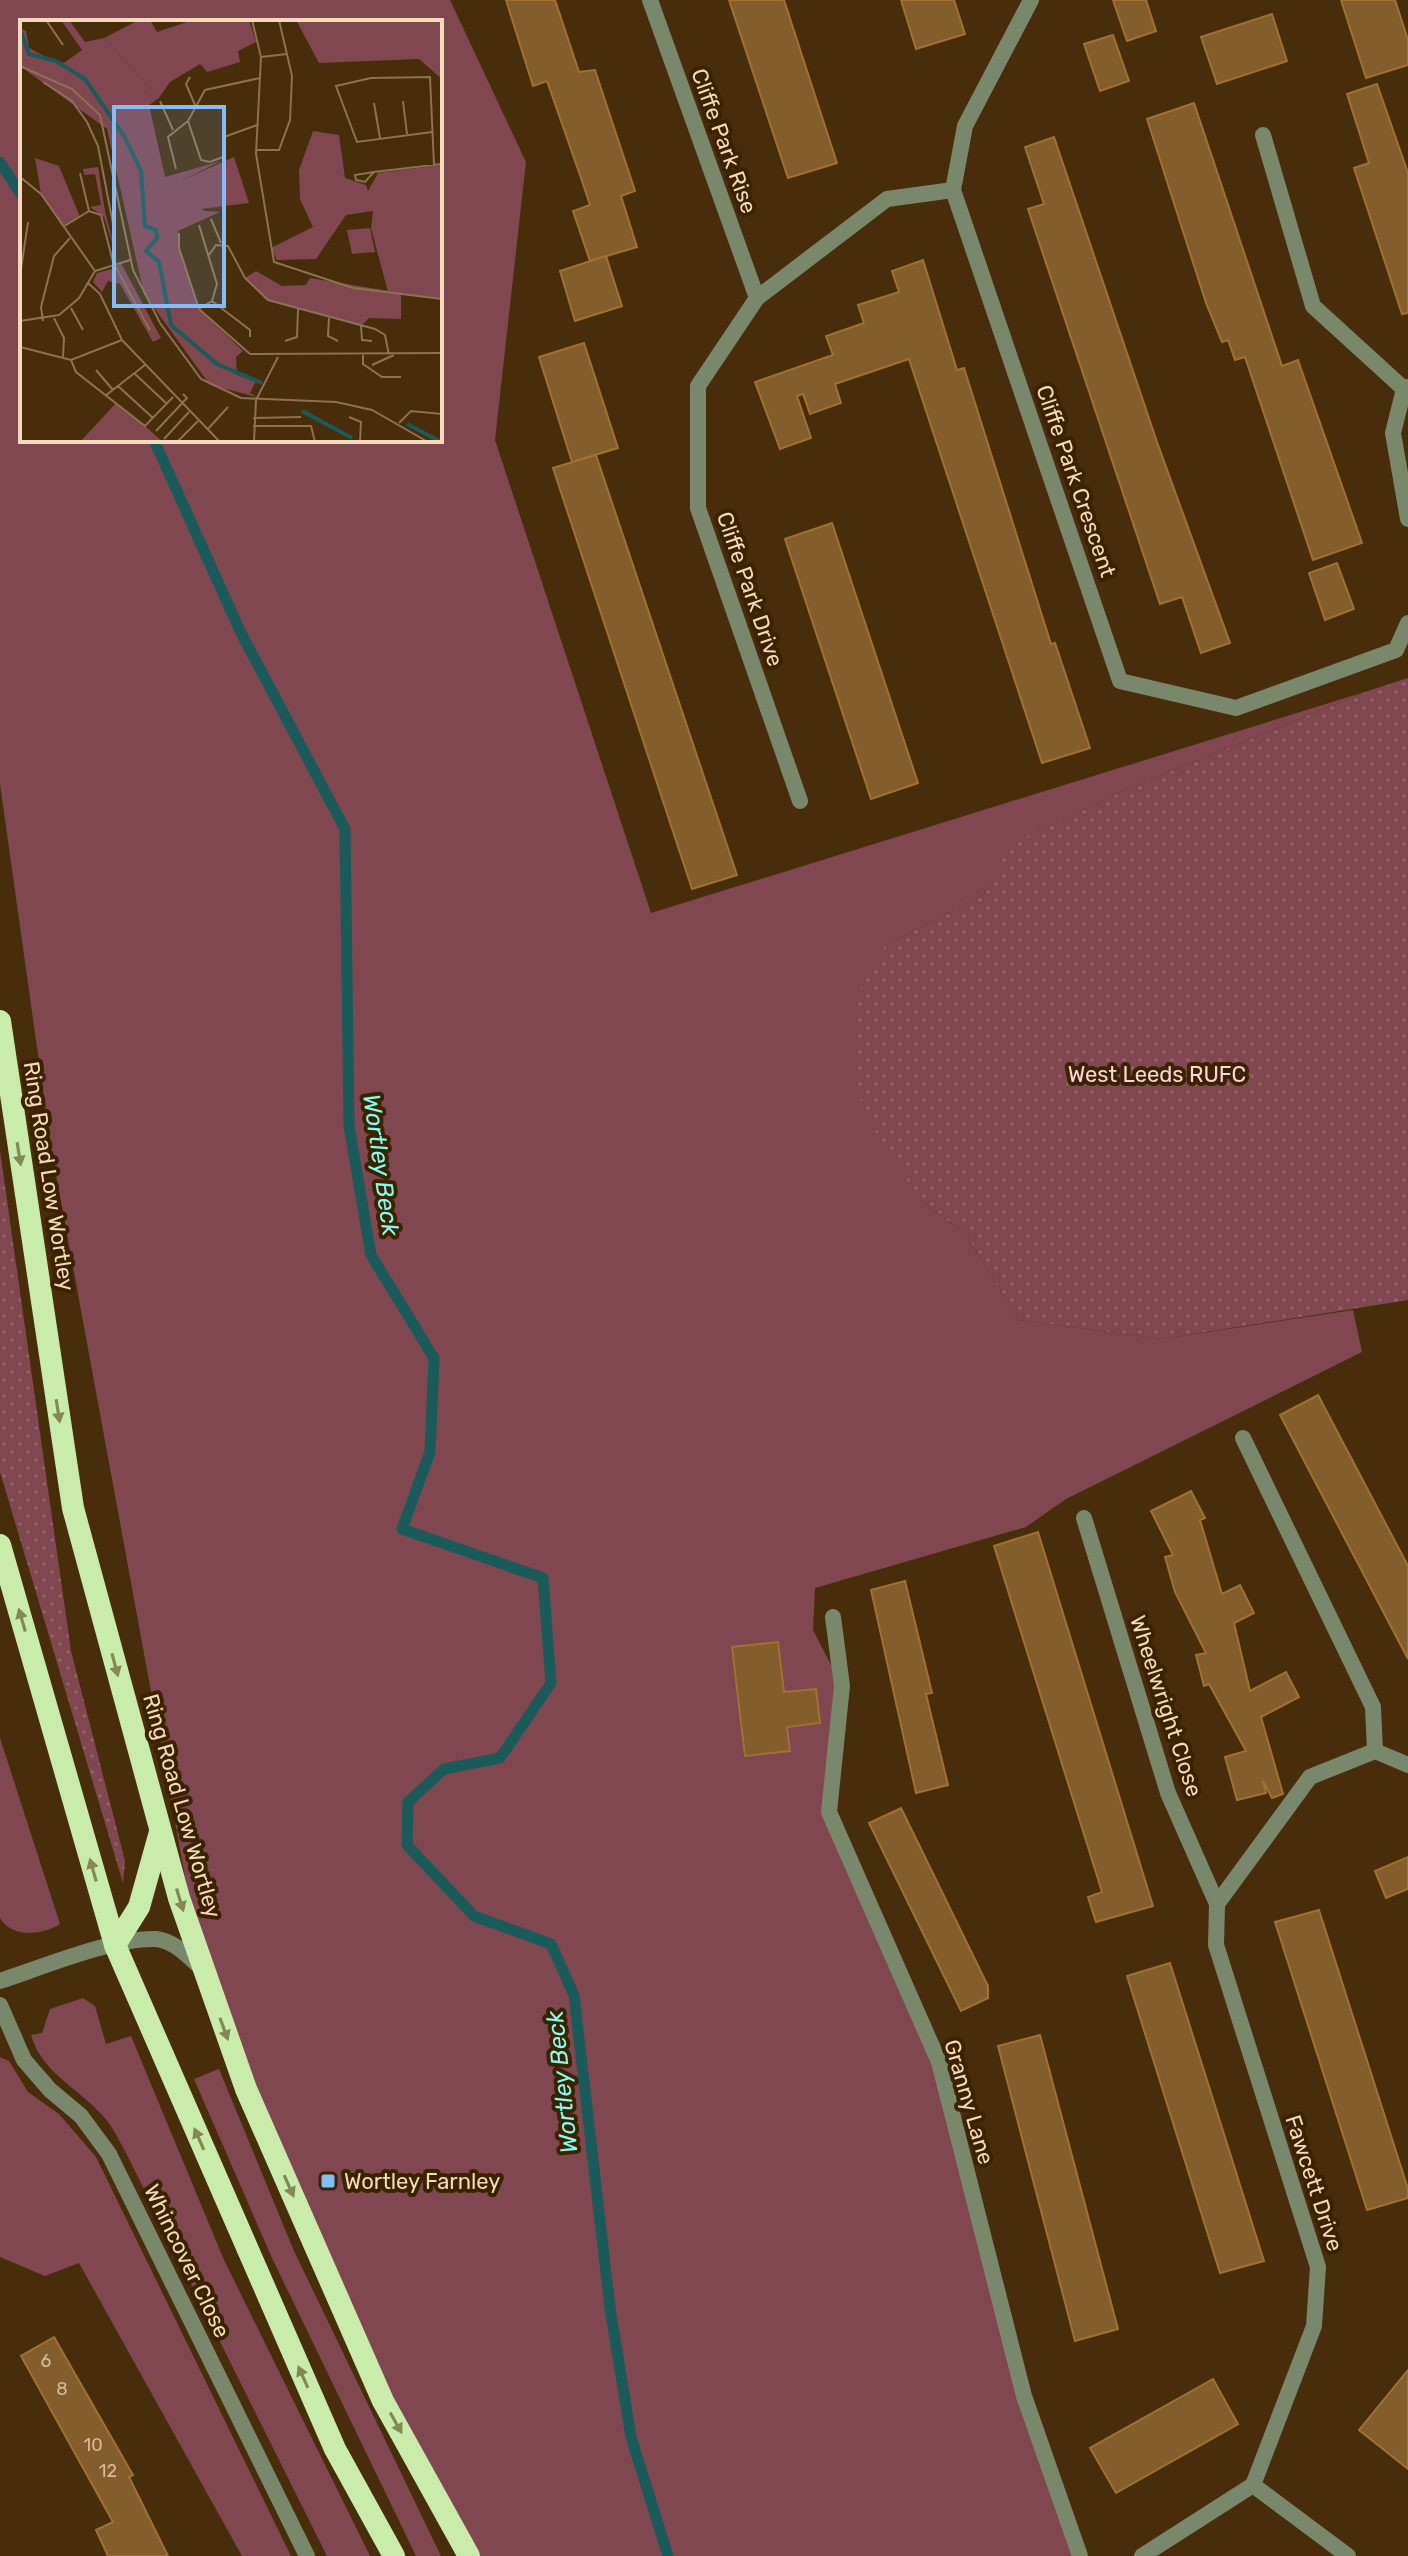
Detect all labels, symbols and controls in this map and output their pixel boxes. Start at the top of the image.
inset map [20,20,442,442]
street label: Cliffe Park Rise [685,65,763,217]
street label: Cliffe Park Crescent [1030,381,1122,581]
street label: Cliffe Park Drive [711,508,789,670]
street label: Ring Road Low Wortley [18,1059,80,1293]
park label: West Leeds RUFC [1068,1061,1246,1088]
water label: Wortley Beck [357,1092,405,1238]
one-way arrow [14,1142,26,1167]
one-way arrow [52,1399,65,1424]
one-way arrow [15,1608,27,1633]
street label: Wheelwright Close [1124,1612,1208,1800]
one-way arrow [109,1653,122,1677]
street label: Ring Road Low Wortley [137,1691,227,1921]
one-way arrow [86,1858,99,1882]
one-way arrow [174,1889,187,1913]
water label: Wortley Beck [541,2009,583,2155]
one-way arrow [218,2017,231,2041]
street label: Granny Lane [938,2036,1000,2168]
street label: Fawcett Drive [1279,2111,1349,2255]
one-way arrow [193,2127,206,2151]
place label: Wortley Farnley [344,2168,500,2195]
marker: Wortley Farnley [319,2172,337,2190]
one-way arrow [282,2175,295,2198]
street label: Whincover Close [138,2180,236,2342]
house number: 6 [41,2350,52,2372]
one-way arrow [297,2365,310,2389]
house number: 8 [56,2378,68,2400]
one-way arrow [389,2412,402,2435]
house number: 10 [83,2434,103,2456]
house number: 12 [99,2460,117,2482]

